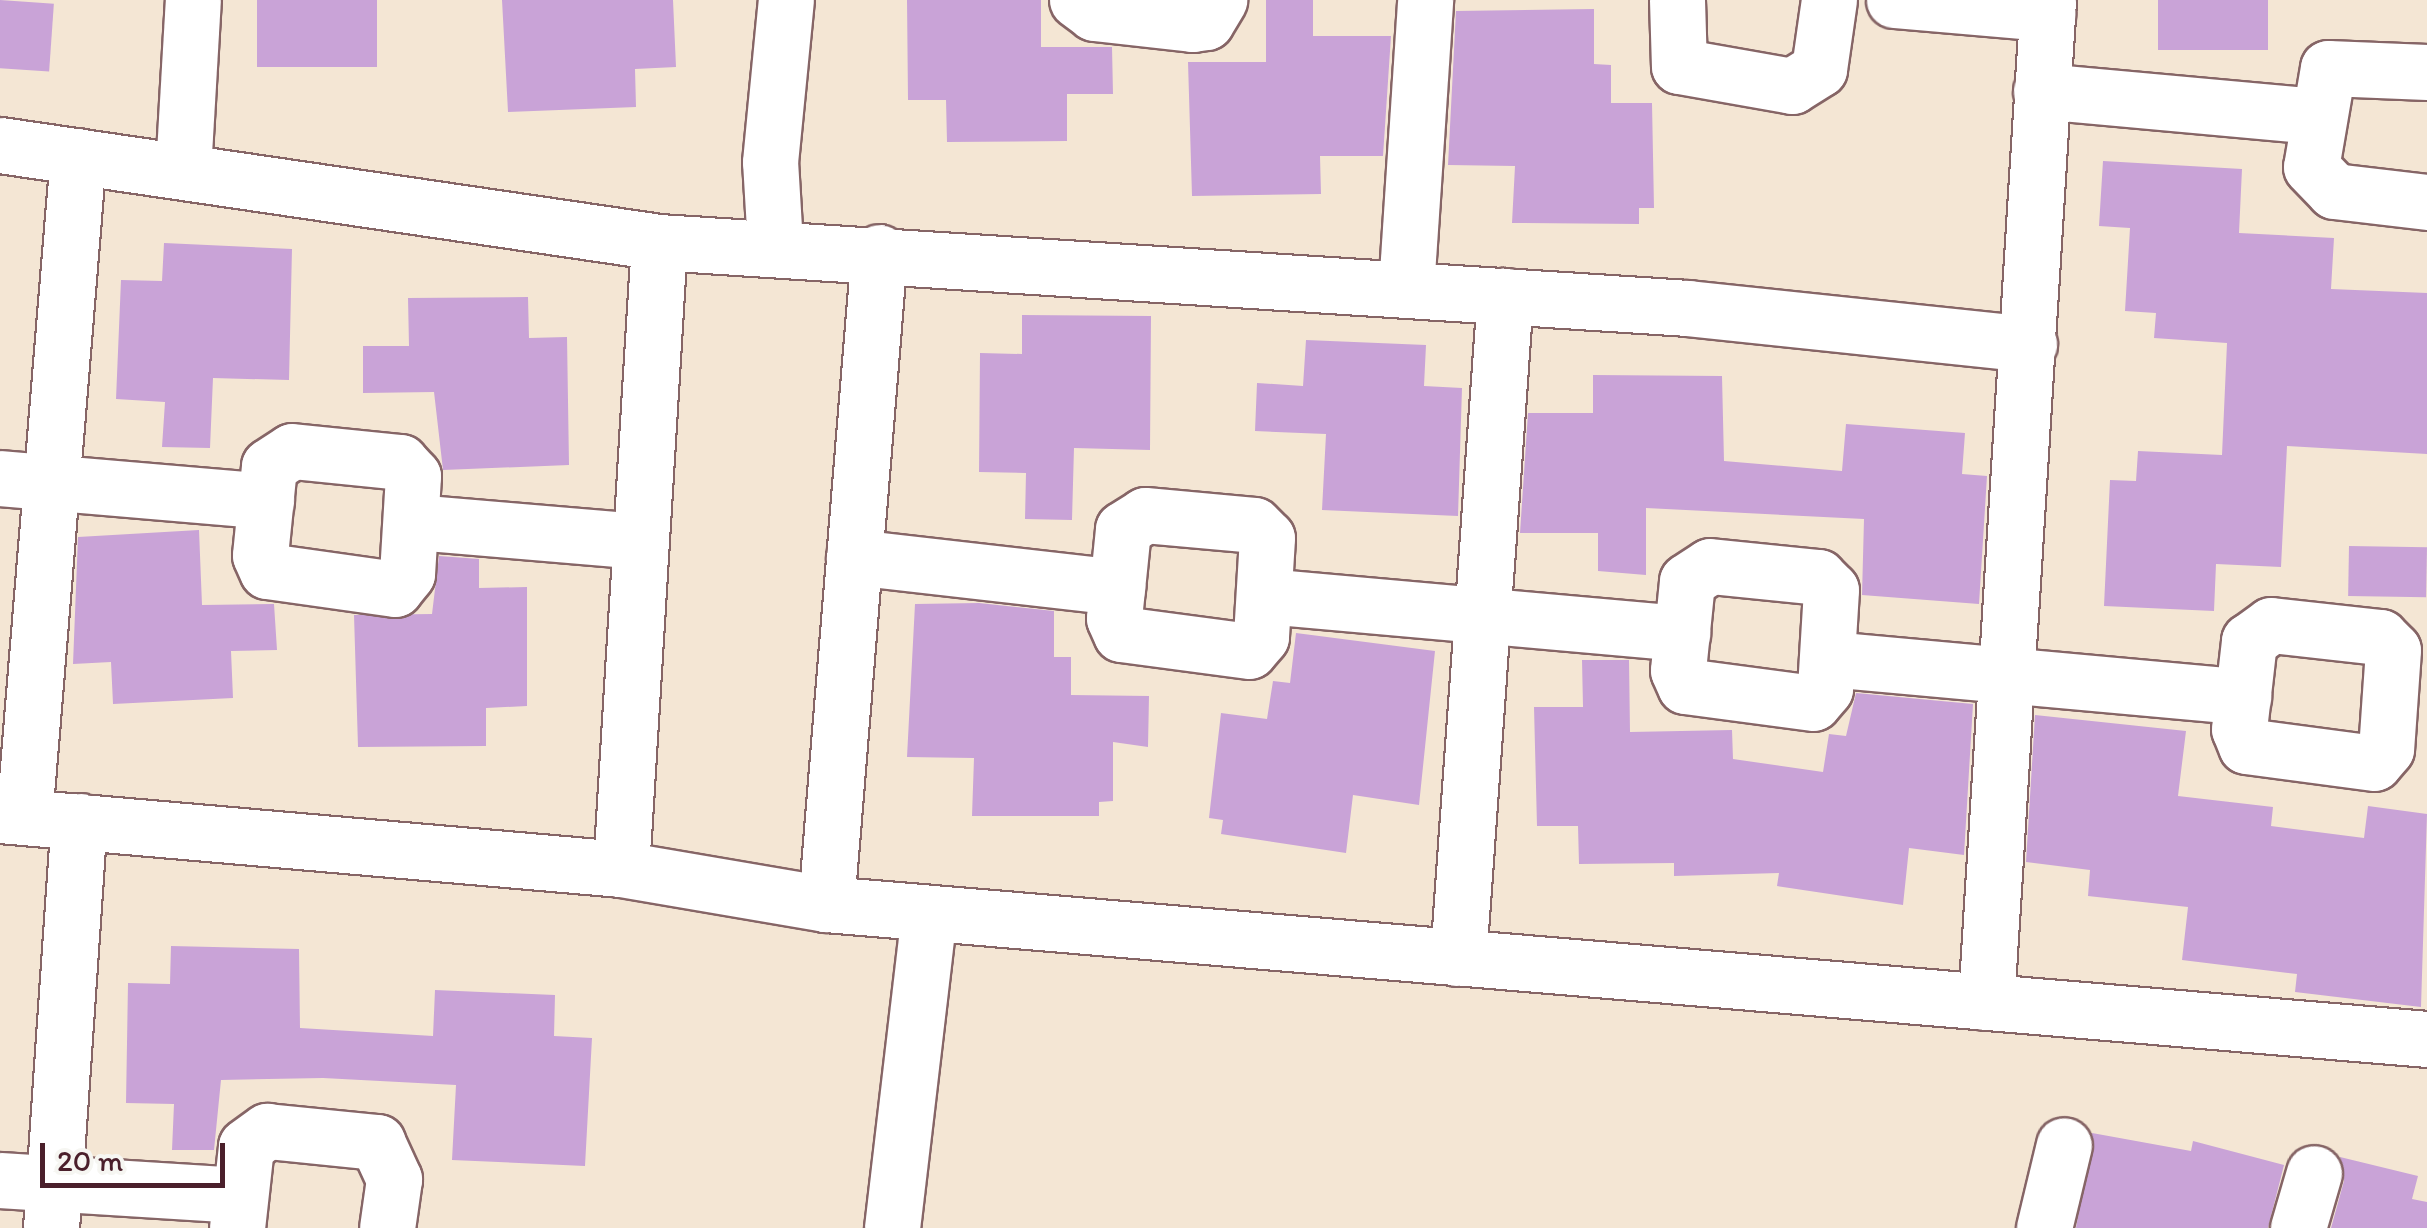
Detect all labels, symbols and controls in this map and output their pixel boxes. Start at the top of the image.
scale bar [45,1123,230,1185]
text: 20 m [57,1142,123,1179]

